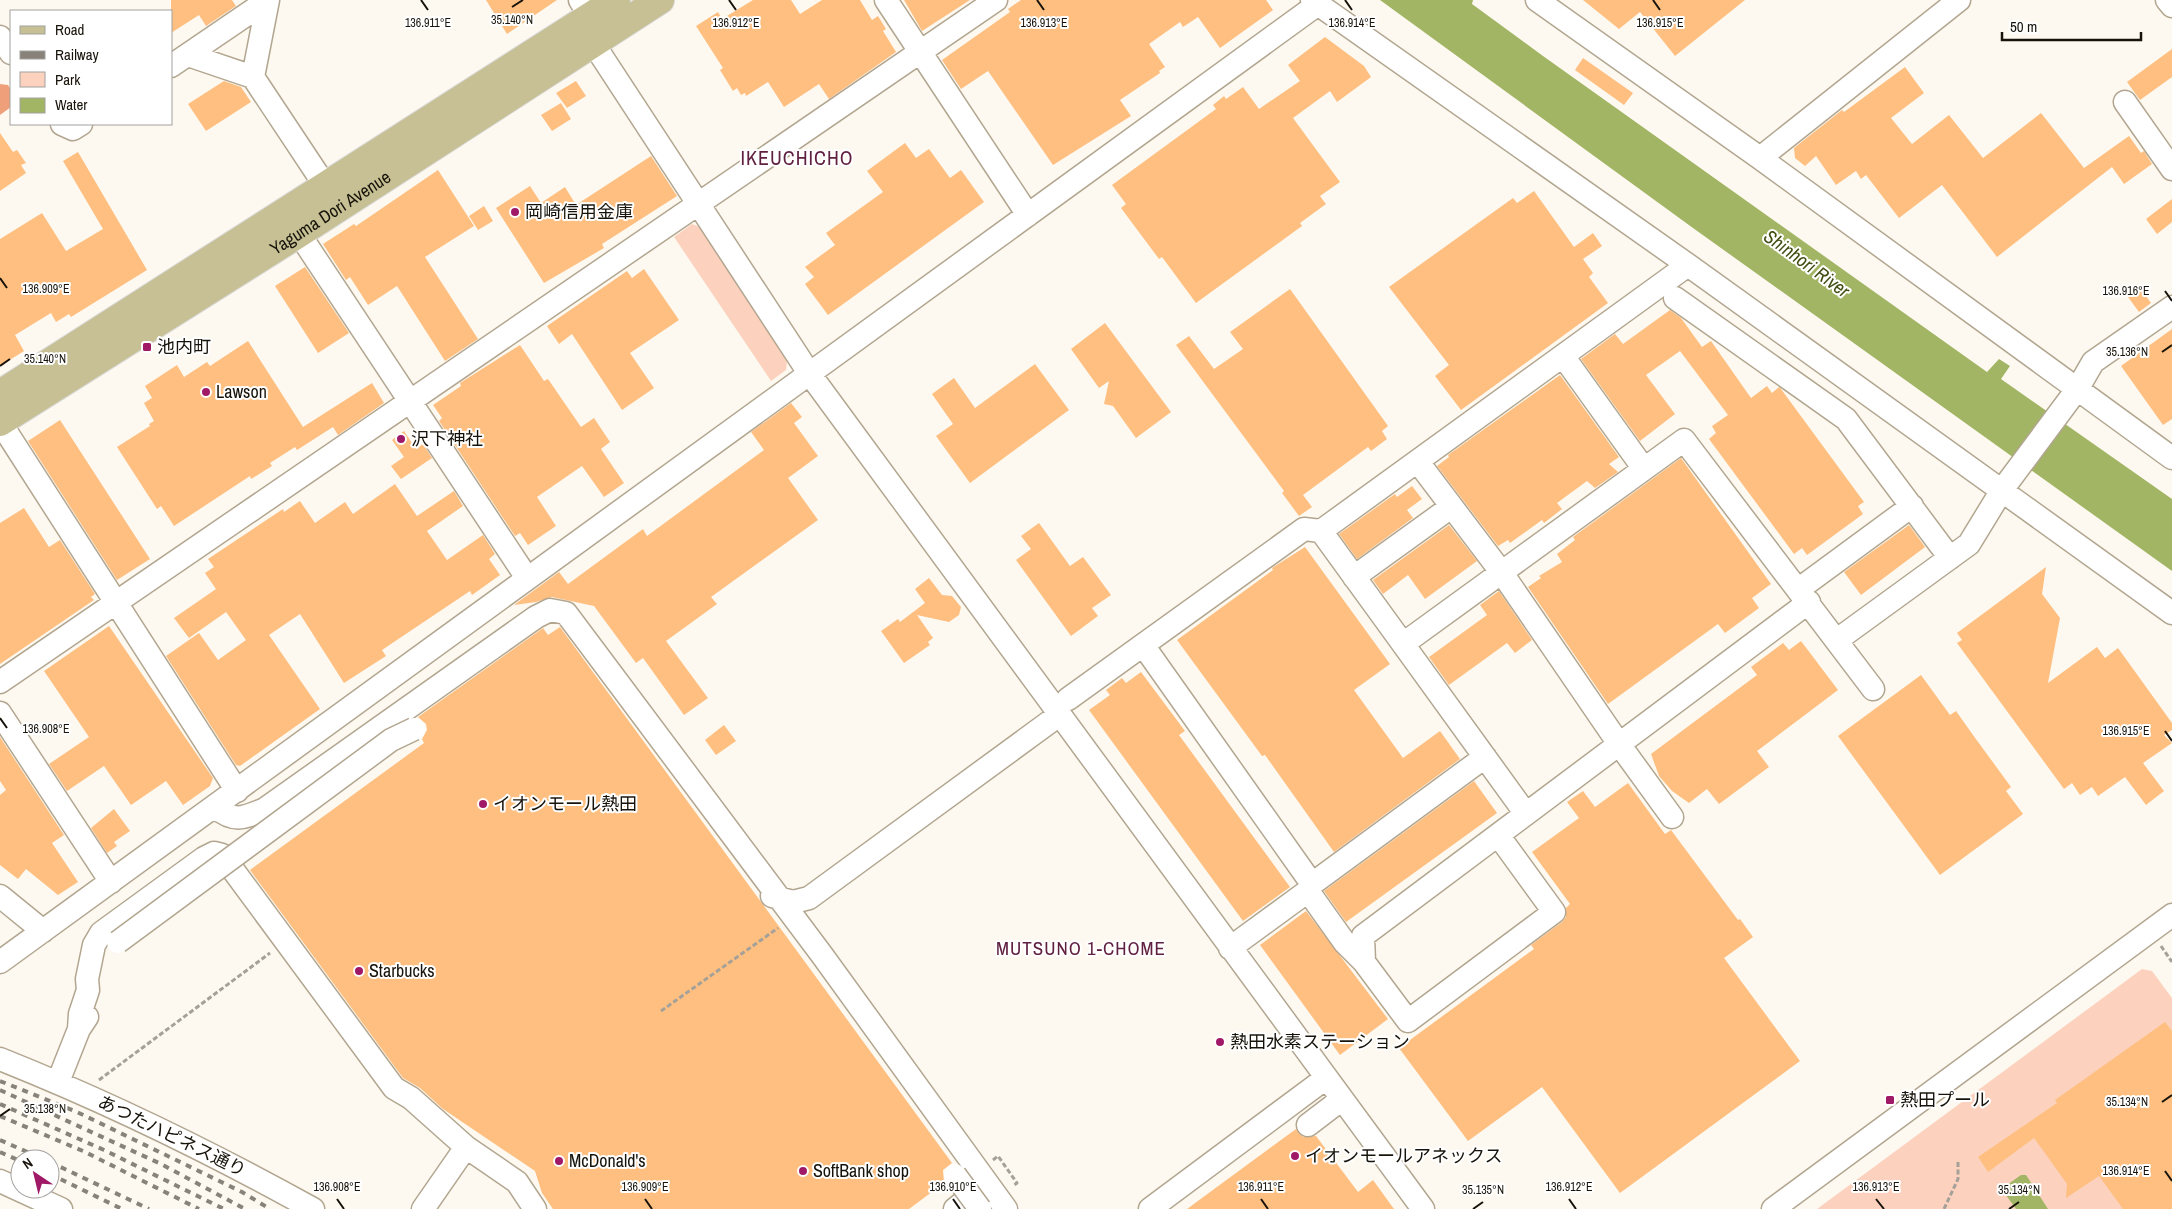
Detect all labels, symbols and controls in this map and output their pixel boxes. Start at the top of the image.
legend [10,10,172,125]
scale bar [2002,10,2141,42]
text: 35.140°N [491,12,533,28]
text: 136.911°E [405,15,451,31]
text: 136.912°E [713,15,759,31]
text: 136.913°E [1021,15,1067,31]
text: 136.914°E [1329,15,1375,31]
text: 136.915°E [1637,15,1683,31]
text: 50 m [2010,16,2037,37]
text: Road [55,19,84,40]
text: Railway [55,44,100,65]
text: Park [55,69,81,90]
text: Water [55,94,87,115]
district label: IKEUCHICHO [741,144,853,171]
street label: Yaguma Dori Avenue [265,164,395,261]
place label: 岡崎信用金庫 [525,199,633,224]
marker: 岡崎信用金庫 [509,206,521,218]
water label: Shinhori River [1759,223,1856,304]
text: 136.909°E [23,281,69,297]
text: 136.916°E [2103,283,2149,299]
place label: 池内町 [157,334,211,359]
marker: 池内町 [141,341,153,353]
text: 35.136°N [2106,344,2148,360]
text: 35.140°N [24,351,66,367]
place label: Lawson [216,379,267,404]
marker: Lawson [200,386,212,398]
place label: 沢下神社 [411,426,483,451]
marker: 沢下神社 [395,433,407,445]
text: 136.908°E [23,721,69,737]
text: 136.915°E [2103,723,2149,739]
place label: イオンモール熱田 [493,791,637,816]
marker: イオンモール熱田 [477,798,489,810]
district label: MUTSUNO 1-CHOME [996,935,1166,961]
place label: Starbucks [369,958,435,983]
marker: Starbucks [353,965,365,977]
place label: 熱田水素ステーション [1230,1029,1410,1054]
marker: 熱田水素ステーション [1214,1036,1226,1048]
place label: 熱田プール [1900,1087,1990,1112]
street label: あつたハピネス通り [94,1089,251,1182]
marker: 熱田プール [1884,1094,1896,1106]
text: 35.134°N [2106,1094,2148,1110]
text: 35.138°N [24,1101,66,1117]
place label: イオンモールアネックス [1305,1143,1502,1168]
place label: McDonald's [569,1148,646,1173]
north arrow [10,1149,60,1199]
marker: イオンモールアネックス [1289,1150,1301,1162]
text: N [19,1154,36,1173]
marker: McDonald's [553,1155,565,1167]
place label: SoftBank shop [813,1158,909,1183]
text: 136.914°E [2103,1163,2149,1179]
marker: SoftBank shop [797,1165,809,1177]
text: 136.908°E [314,1179,360,1195]
text: 136.909°E [622,1179,668,1195]
text: 136.910°E [930,1179,976,1195]
text: 136.911°E [1238,1179,1284,1195]
text: 136.912°E [1546,1179,1592,1195]
text: 136.913°E [1853,1179,1899,1195]
text: 35.135°N [1462,1182,1504,1198]
text: 35.134°N [1998,1182,2040,1198]

